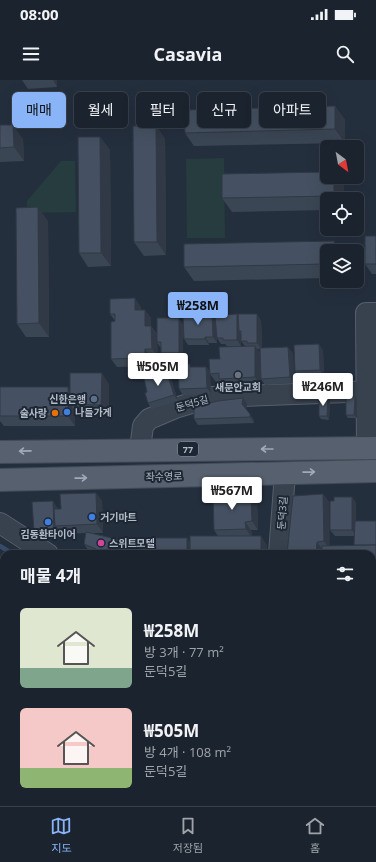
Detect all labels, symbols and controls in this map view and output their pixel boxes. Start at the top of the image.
text: 08:00 [20,4,59,24]
text: Casavia [154,42,222,66]
icon: menu [20,43,42,65]
icon: search [334,43,356,65]
chip: 매매 [12,92,66,128]
chip: 월세 [74,92,128,128]
chip: 필터 [136,92,189,128]
chip: 신규 [197,92,251,128]
chip: 아파트 [259,92,326,128]
north arrow [320,140,364,184]
map controls [320,140,364,288]
button: locate [320,192,364,236]
button: layers [320,244,364,288]
pin: ₩258M [170,292,226,326]
text: ₩258M [177,296,219,314]
pin: ₩505M [130,353,186,387]
text: ₩505M [137,357,179,375]
marker: 새문안교회 [233,370,243,380]
pin: ₩246M [295,373,351,407]
text: ₩246M [302,377,344,395]
place label: 새문안교회 [215,380,261,394]
place label: 신한은행 [49,392,86,406]
street label: 둔덕5길 [174,392,210,414]
marker: 신한은행 [89,394,99,404]
place label: 나들가게 [75,405,112,419]
place label: 술사랑 [19,406,47,420]
marker: 나들가게 [62,407,72,417]
marker: 술사랑 [50,408,60,418]
road number: 77 [178,442,198,456]
one-way arrow [261,445,274,453]
one-way arrow [19,447,32,455]
street label: 좌수영로 [145,469,183,483]
one-way arrow [302,469,315,476]
one-way arrow [74,474,87,482]
pin: ₩567M [204,477,260,511]
text: ₩567M [211,481,253,499]
street label: 둔덕3길 [274,496,290,530]
place label: 거기마트 [100,510,137,524]
marker: 거기마트 [87,512,97,522]
marker: 김동환타이어 [43,517,53,527]
place label: 김동환타이어 [20,527,76,541]
place label: 스위트모텔 [109,536,155,550]
marker: 스위트모텔 [96,538,106,548]
icon: filters [334,563,356,585]
text: 매물 4개 [20,564,81,587]
text: ₩258M [144,619,199,642]
icon: home [52,624,100,672]
text: 방 3개 · 77 m² [144,643,224,661]
text: 둔덕5길 [144,662,187,680]
text: ₩505M [144,719,199,742]
icon: home [52,724,100,772]
text: 방 4개 · 108 m² [144,743,231,761]
text: 둔덕5길 [144,762,187,780]
tab: 지도 [50,815,72,855]
tab: 저장됨 [173,815,203,855]
tab: 홈 [304,815,326,855]

